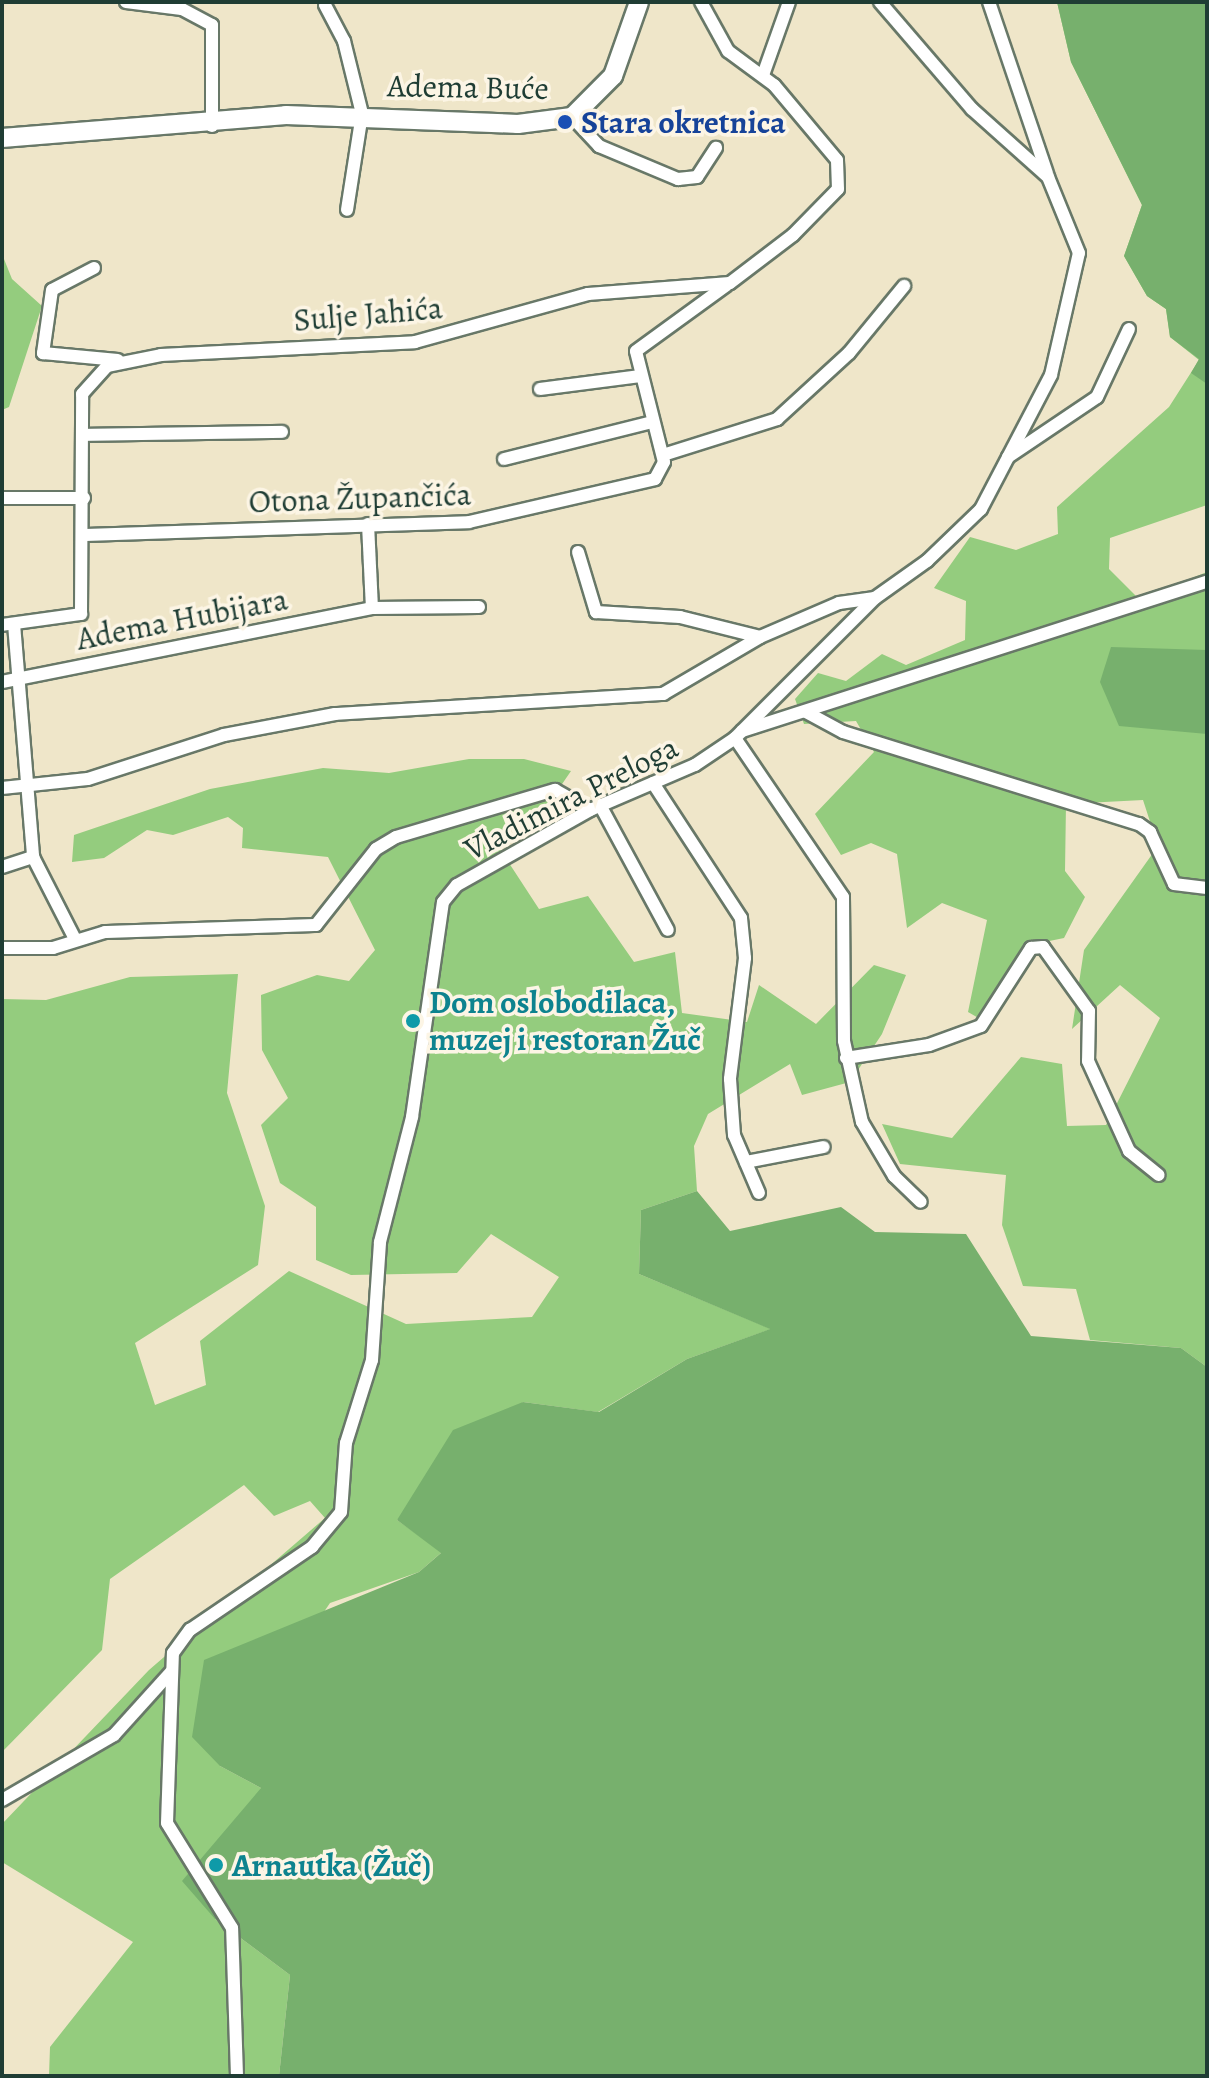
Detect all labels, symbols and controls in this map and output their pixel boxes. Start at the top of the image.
street label: Adema Buće [387,66,549,108]
place label: Stara okretnica [581,103,786,141]
marker: Stara okretnica [556,113,574,131]
street label: Sulje Jahića [292,288,444,340]
street label: Otona Župančića [248,475,472,521]
street label: Adema Hubijara [73,580,291,658]
street label: Vladimira Preloga [458,728,684,868]
place label: Dom oslobodilaca, muzej i restoran Žuč [429,984,701,1059]
marker: Dom oslobodilaca, muzej i restoran Žuč [404,1012,422,1030]
place label: Arnautka (Žuč) [232,1846,431,1884]
marker: Arnautka (Žuč) [207,1856,225,1874]

